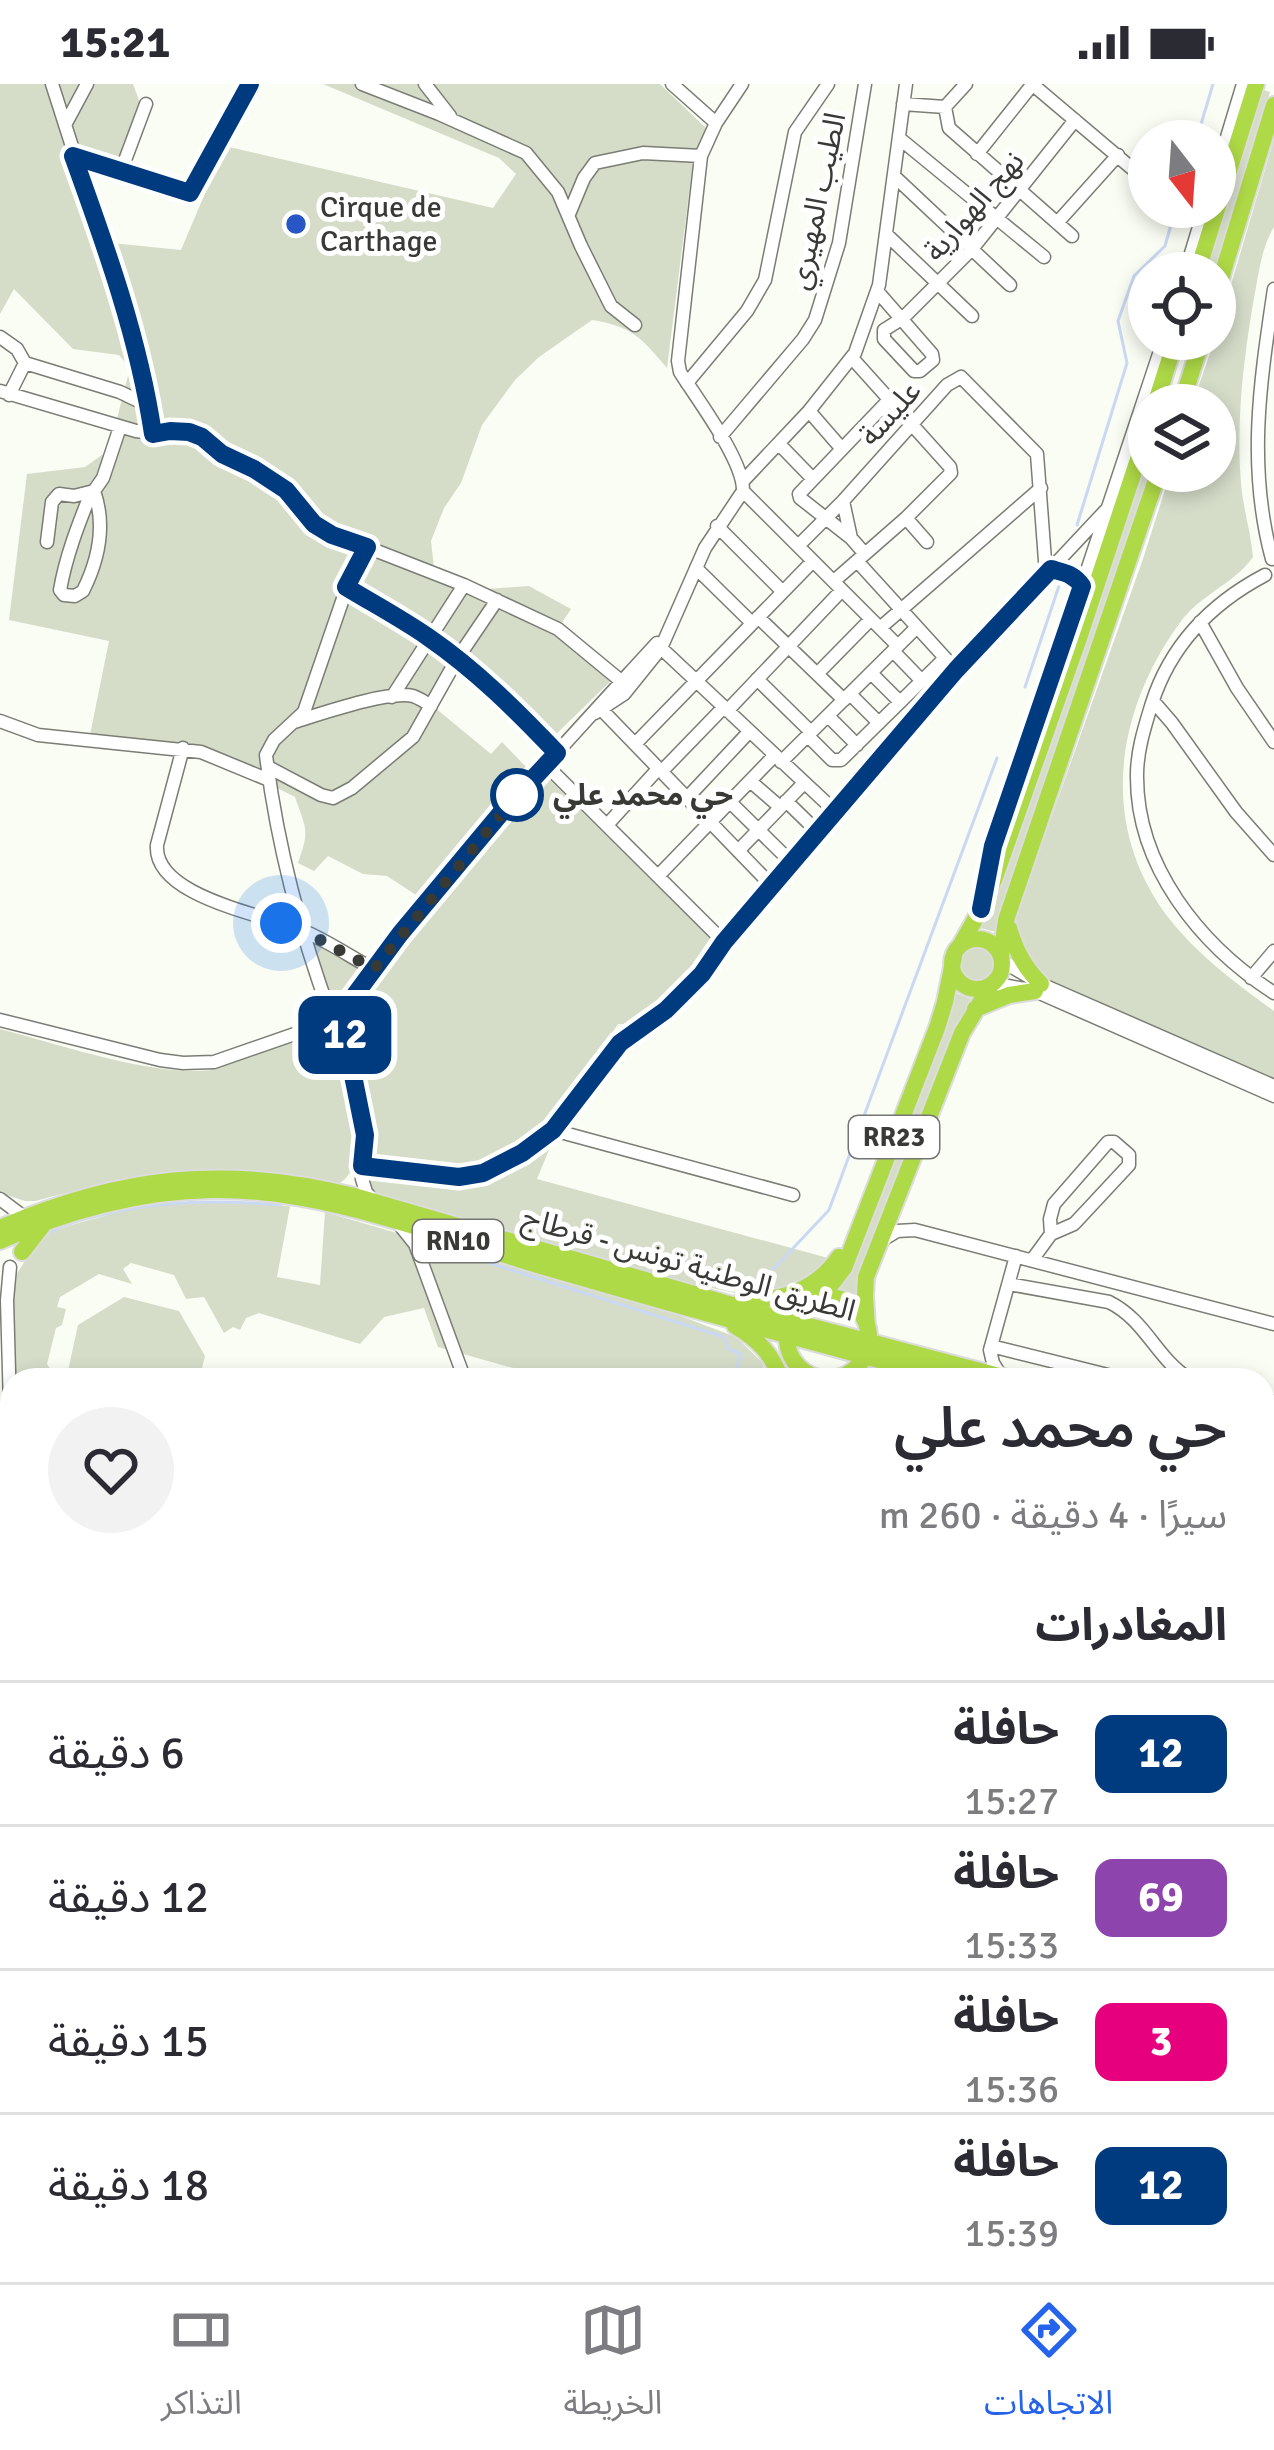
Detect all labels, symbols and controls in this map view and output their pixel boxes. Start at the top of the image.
text: 15:21 [60,15,170,70]
street label: الطيب المهيري [781,109,858,294]
north arrow [1128,120,1236,228]
map controls [1128,120,1236,492]
street label: نهج الهوارية [916,143,1035,271]
place label: Cirque de Carthage [320,189,442,260]
marker: Cirque de Carthage [283,211,309,237]
button: locate [1128,252,1236,360]
street label: عليسة [851,373,929,454]
button: layers [1128,384,1236,492]
marker: حي محمد علي [492,770,542,820]
place label: حي محمد علي [553,777,733,819]
your location [251,893,311,953]
line badge: 12 [291,996,399,1074]
text: 12 [322,1009,368,1060]
road number: RR23 [849,1116,939,1158]
street label: الطريق الوطنية تونس - قرطاج [517,1199,860,1333]
road number: RN10 [413,1220,503,1262]
text: حي محمد علي [894,1393,1227,1464]
button: heart [48,1407,174,1533]
text: سيرًا · 4 دقيقة · 260 m [879,1491,1227,1539]
text: المغادرات [1035,1598,1227,1653]
text: حافلة [953,1702,1059,1757]
text: 6 دقيقة [48,1726,185,1781]
text: 12 [1138,1728,1184,1779]
text: 15:27 [964,1777,1059,1825]
text: حافلة [953,1846,1059,1901]
text: 12 دقيقة [48,1870,209,1925]
text: 69 [1138,1872,1184,1923]
text: 15:33 [964,1921,1059,1969]
text: حافلة [953,1990,1059,2045]
text: 15 دقيقة [48,2014,209,2069]
text: 3 [1150,2016,1172,2067]
text: 15:36 [964,2065,1059,2113]
text: حافلة [953,2134,1059,2189]
text: 18 دقيقة [48,2158,209,2213]
text: 12 [1138,2160,1184,2211]
text: 15:39 [964,2209,1059,2257]
tab: التذاكر [161,2297,242,2438]
tab: الخريطة [564,2297,662,2438]
tab: الاتجاهات [984,2297,1113,2438]

